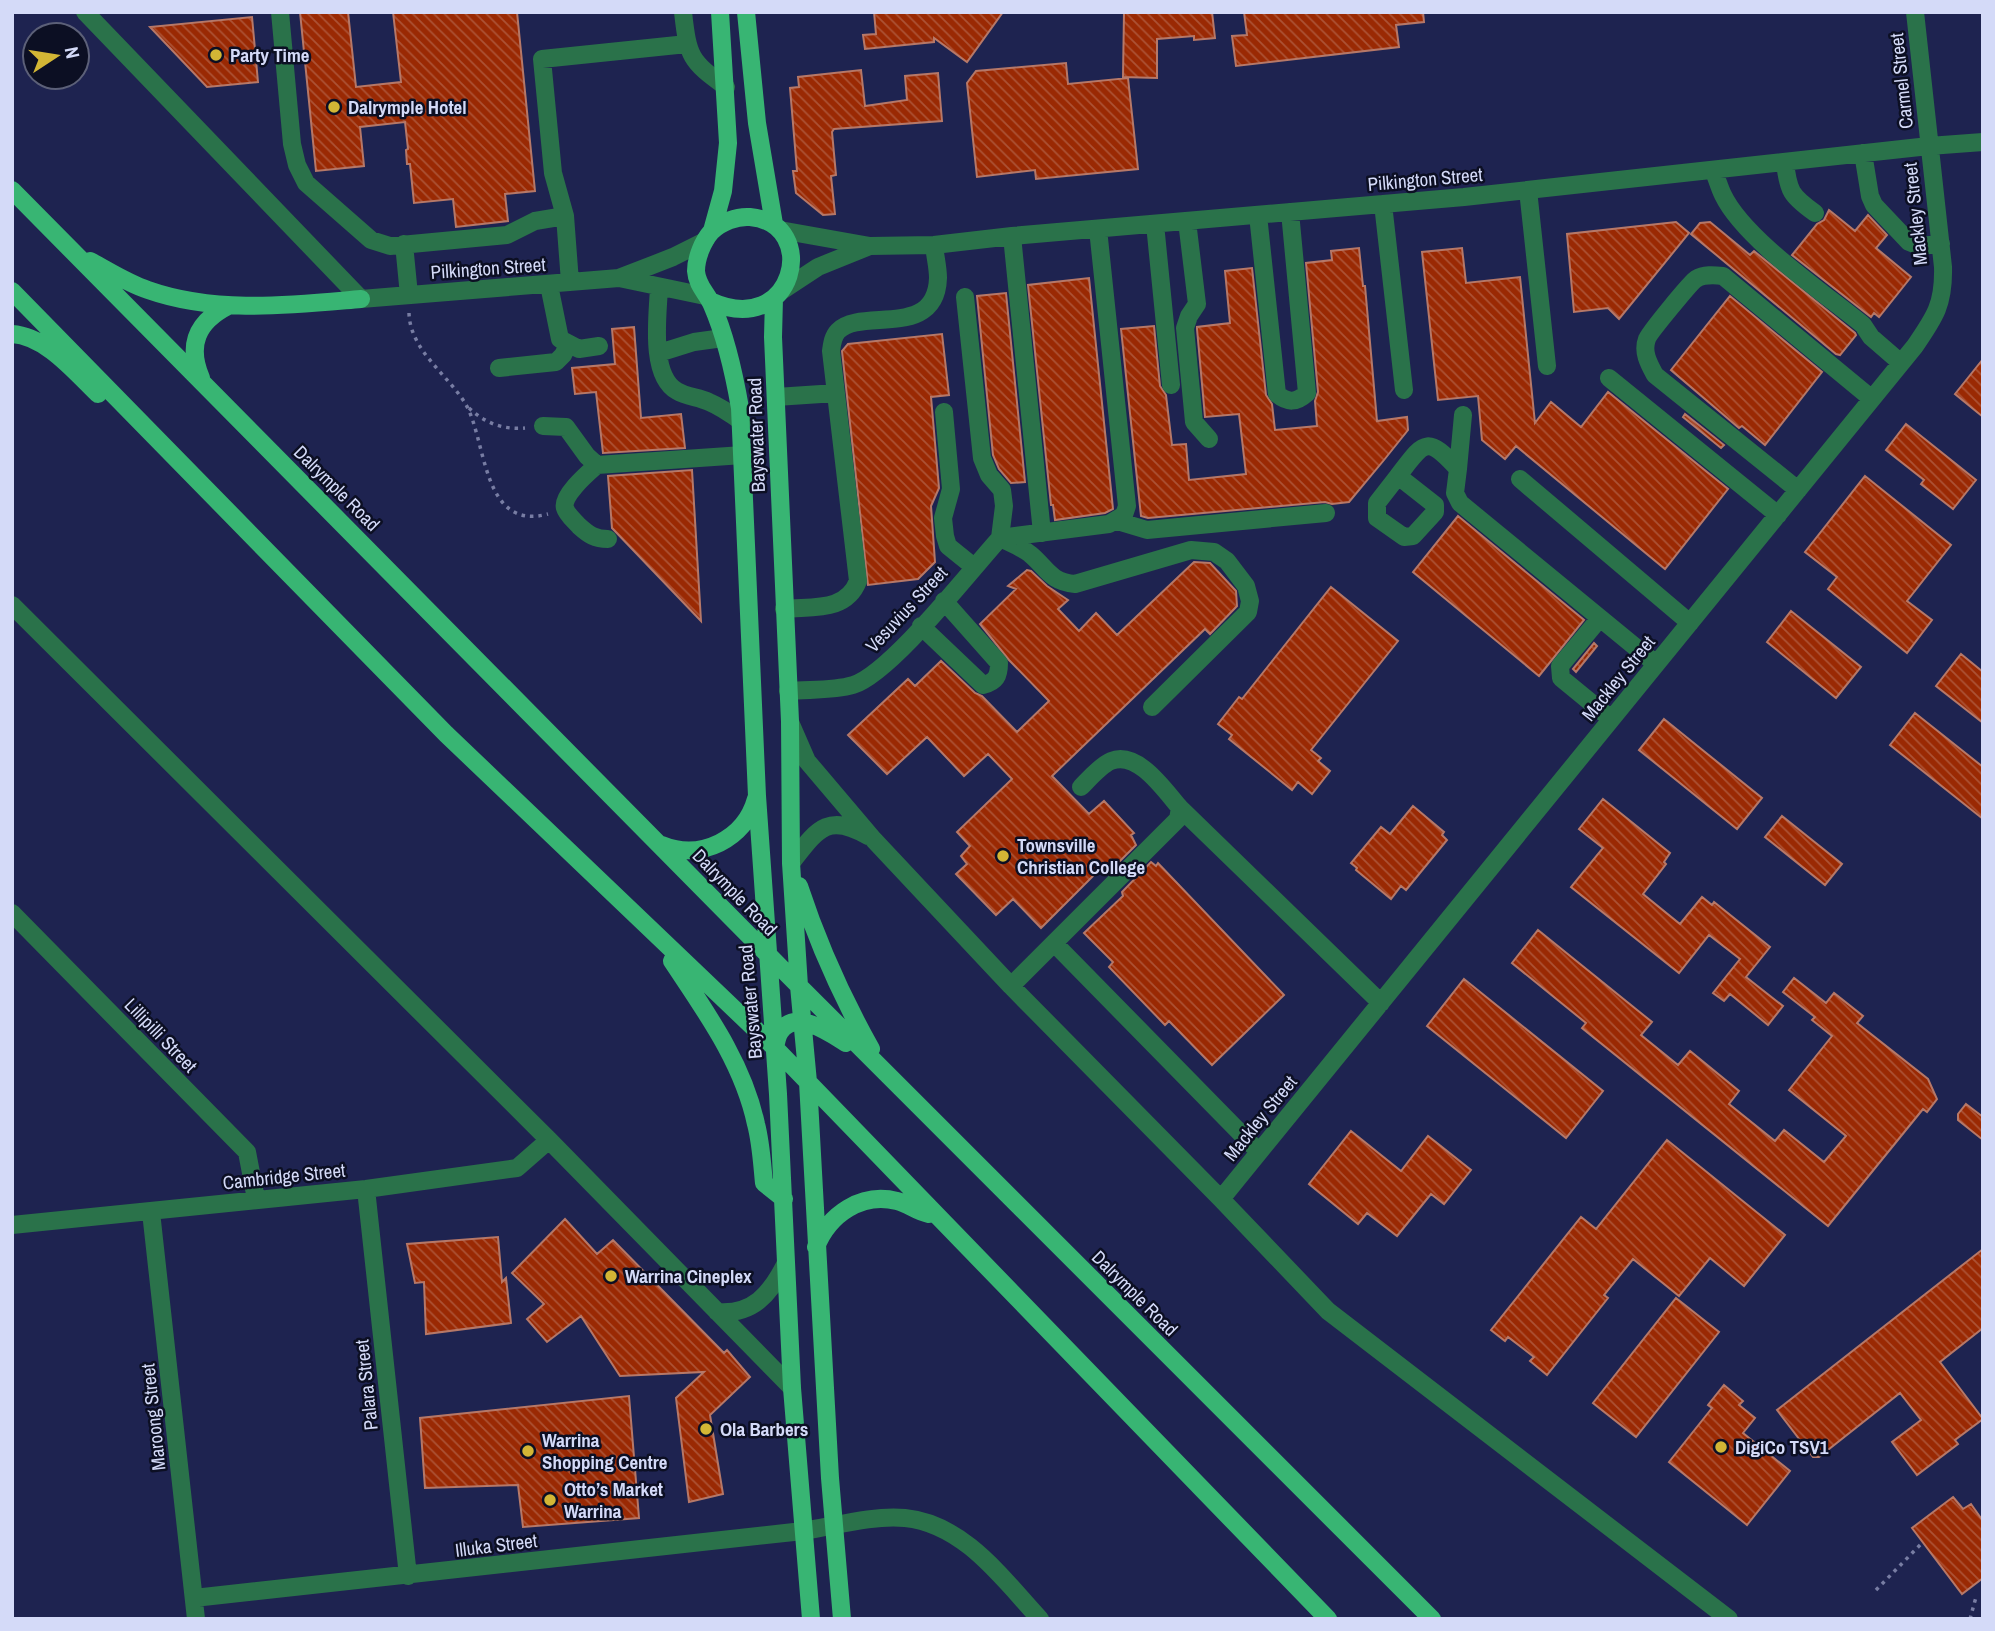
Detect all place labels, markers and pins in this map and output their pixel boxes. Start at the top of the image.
place label: Party Time [230,42,310,68]
marker: Party Time [208,47,224,63]
place label: Dalrymple Hotel [348,94,467,120]
marker: Dalrymple Hotel [326,99,342,115]
place label: Townsville Christian College [1017,832,1145,880]
marker: Townsville Christian College [995,848,1011,864]
place label: Warrina Cineplex [625,1263,752,1289]
marker: Warrina Cineplex [603,1268,619,1284]
place label: Ola Barbers [720,1416,808,1442]
marker: Ola Barbers [698,1421,714,1437]
place label: Warrina Shopping Centre [542,1427,668,1475]
place label: DigiCo TSV1 [1735,1434,1829,1460]
marker: DigiCo TSV1 [1713,1439,1729,1455]
marker: Warrina Shopping Centre [520,1443,536,1459]
place label: Otto’s Market Warrina [564,1476,663,1524]
marker: Otto’s Market Warrina [542,1492,558,1508]

